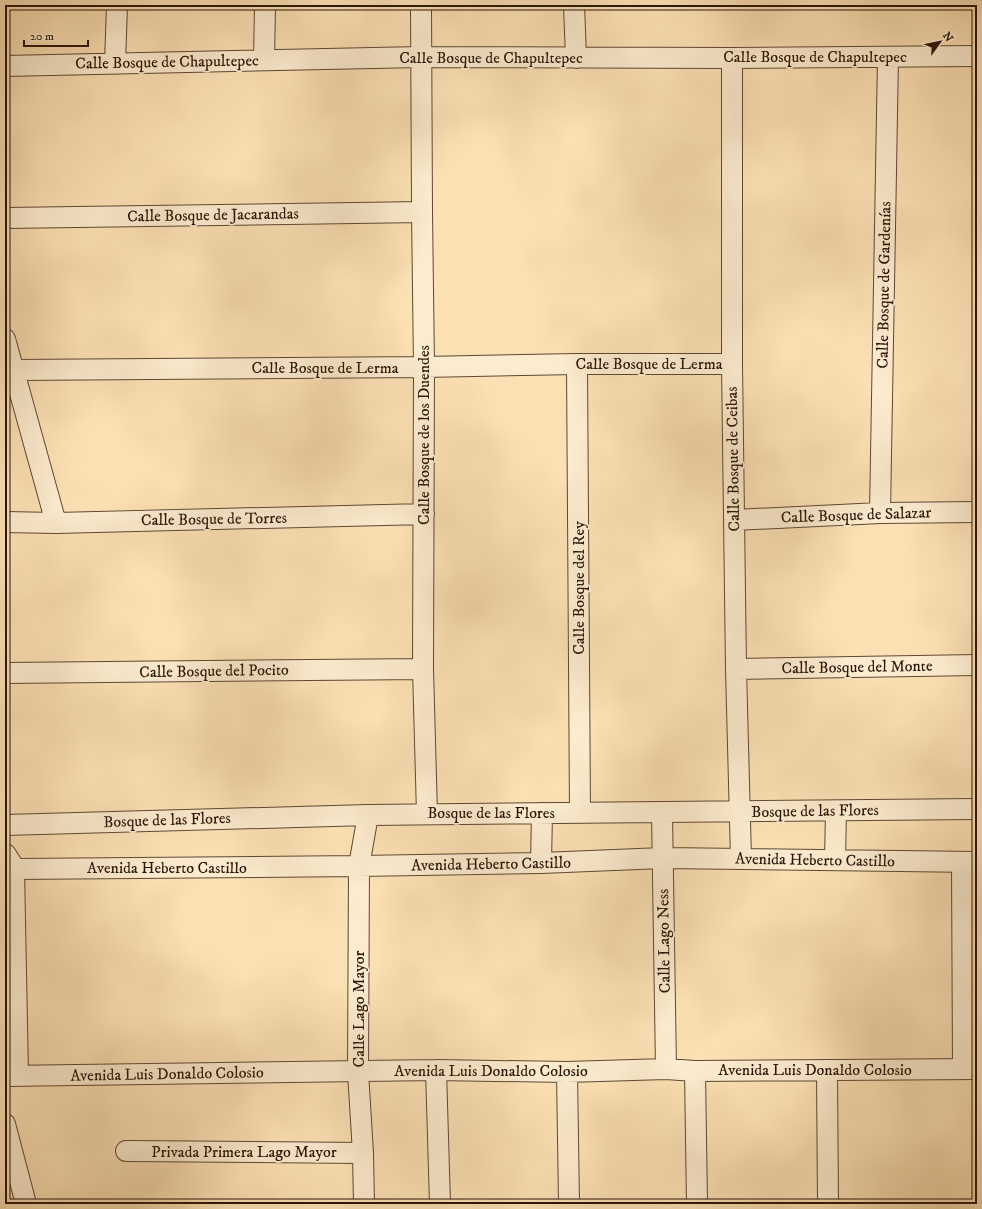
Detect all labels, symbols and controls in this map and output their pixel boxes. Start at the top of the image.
scale bar [24,22,88,48]
north arrow [920,22,960,62]
text: 20 m [30,29,54,44]
text: N [939,29,956,45]
street label: Calle Bosque de Chapultepec [723,47,907,67]
street label: Calle Bosque de Chapultepec [399,48,583,68]
street label: Calle Bosque de Chapultepec [75,50,259,74]
street label: Calle Bosque de Gardenías [873,201,895,369]
street label: Calle Bosque de Jacarandas [127,204,299,226]
street label: Calle Bosque de los Duendes [414,345,434,525]
street label: Calle Bosque de Lerma [576,354,723,374]
street label: Calle Bosque de Lerma [252,358,399,378]
street label: Calle Bosque de Ceibas [722,386,744,532]
street label: Calle Bosque de Salazar [780,502,932,528]
street label: Calle Bosque de Torres [141,508,287,530]
street label: Calle Bosque del Rey [569,521,589,655]
street label: Calle Bosque del Monte [781,656,933,678]
street label: Calle Bosque del Pocito [139,660,289,682]
street label: Bosque de las Flores [751,800,879,822]
street label: Bosque de las Flores [427,803,555,823]
street label: Bosque de las Flores [103,808,231,832]
street label: Avenida Heberto Castillo [735,849,895,871]
street label: Avenida Heberto Castillo [411,853,571,875]
street label: Avenida Heberto Castillo [87,858,247,878]
street label: Calle Lago Ness [653,889,675,993]
street label: Calle Lago Mayor [349,951,369,1067]
street label: Avenida Luis Donaldo Colosio [718,1060,912,1080]
street label: Avenida Luis Donaldo Colosio [394,1061,588,1081]
street label: Avenida Luis Donaldo Colosio [70,1062,264,1086]
street label: Privada Primera Lago Mayor [151,1142,337,1162]

